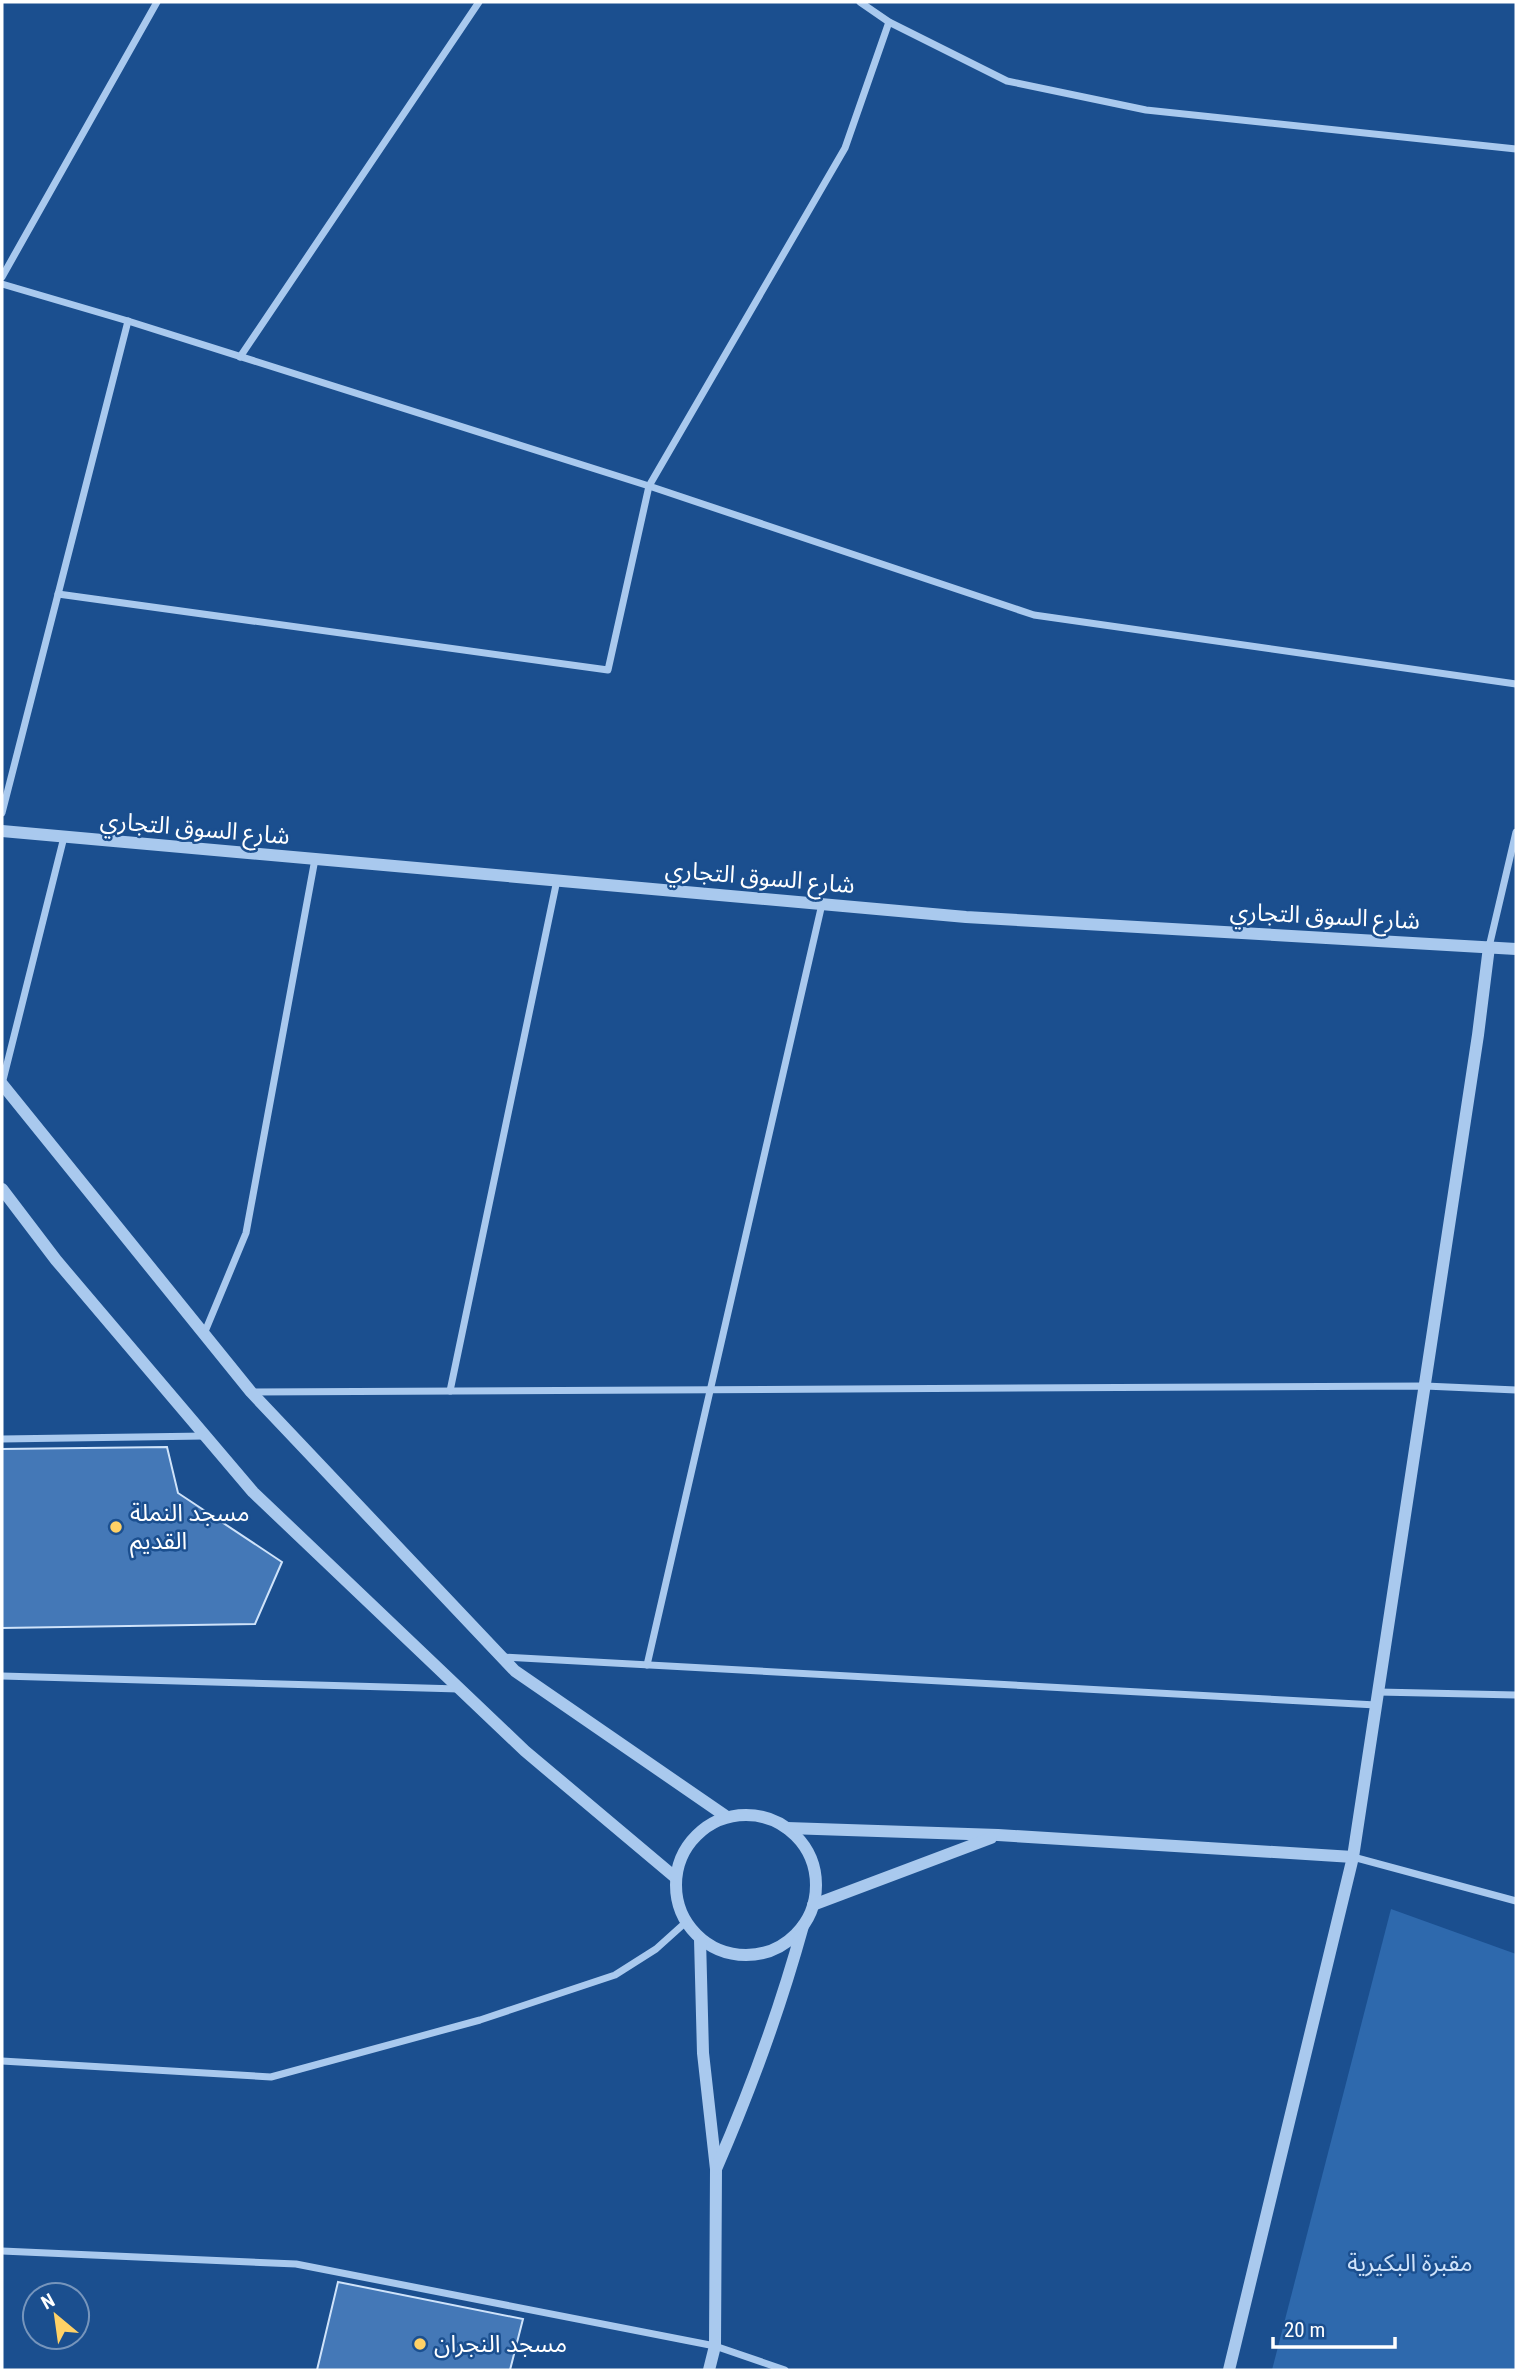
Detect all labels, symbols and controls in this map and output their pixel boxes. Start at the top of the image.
street label: شارع السوق التجاري [99,806,291,855]
street label: شارع السوق التجاري [664,855,856,904]
street label: شارع السوق التجاري [1229,897,1421,940]
place label: مسجد النملة القديم [130,1499,249,1558]
marker: مسجد النملة القديم [108,1519,124,1535]
park label: مقبرة البكيرية [1347,2249,1473,2277]
north arrow [21,2281,91,2351]
text: N [37,2289,59,2314]
scale bar [1273,2306,1396,2350]
text: 20 m [1284,2318,1325,2342]
place label: مسجد النجران [434,2330,567,2358]
marker: مسجد النجران [412,2336,428,2352]

